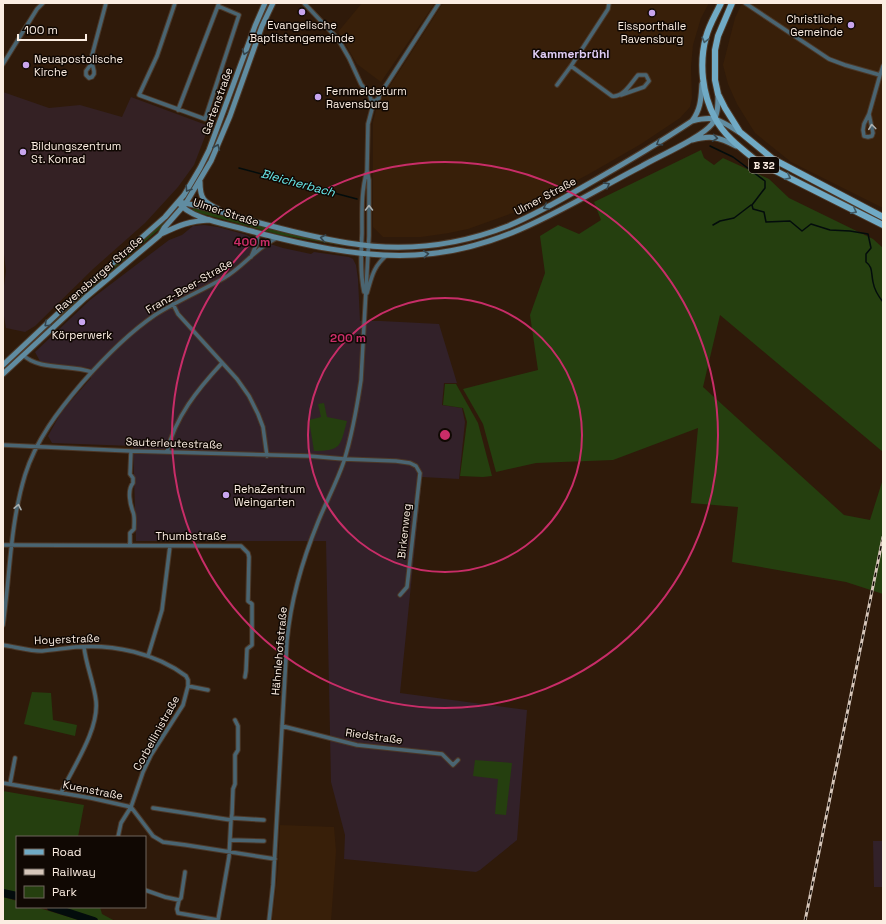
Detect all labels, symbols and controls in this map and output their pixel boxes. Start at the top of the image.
marker: Evangelische Baptistengemeinde [297,7,307,17]
marker: Eissporthalle Ravensburg [647,8,657,18]
place label: Christliche Gemeinde [786,12,843,39]
scale bar [18,16,86,42]
place label: Evangelische Baptistengemeinde [250,18,354,45]
place label: Eissporthalle Ravensburg [618,19,686,46]
marker: Christliche Gemeinde [846,20,856,30]
text: 100 m [24,22,58,38]
one-way arrow [701,36,710,43]
district label: Kammerbrühl [532,46,610,62]
one-way arrow [242,48,250,55]
place label: Neuapostolische Kirche [34,52,123,79]
marker: Neuapostolische Kirche [21,60,31,70]
street label: Gartenstraße [198,66,236,136]
place label: Fernmeldeturm Ravensburg [326,84,407,111]
marker: Fernmeldeturm Ravensburg [313,92,323,102]
one-way arrow [868,124,877,130]
one-way arrow [711,133,718,142]
one-way arrow [656,138,663,145]
place label: Bildungszentrum St. Konrad [31,139,121,166]
one-way arrow [213,144,221,151]
marker: Bildungszentrum St. Konrad [18,147,28,157]
road number: B 32 [749,157,779,173]
water label: Bleicherbach [259,165,337,201]
one-way arrow [783,172,791,180]
street label: Ulmer Straße [511,174,579,218]
one-way arrow [602,182,610,189]
one-way arrow [185,185,193,192]
street label: Ulmer Straße [191,195,261,229]
one-way arrow [543,203,551,210]
one-way arrow [365,205,373,211]
one-way arrow [850,206,858,214]
street label: Ravensburger Straße [52,232,146,316]
text: 400 m [234,234,270,250]
one-way arrow [320,234,326,243]
one-way arrow [423,250,429,259]
street label: Franz-Beer-Straße [143,255,235,317]
marker: Körperwerk [77,317,87,327]
one-way arrow [44,319,52,327]
place label: Körperwerk [52,328,112,342]
text: 200 m [330,330,366,346]
centre of rings [438,428,452,442]
street label: Sauterleutestraße [125,434,223,452]
place label: RehaZentrum Weingarten [234,482,305,509]
marker: RehaZentrum Weingarten [221,490,231,500]
one-way arrow [13,503,21,510]
street label: Birkenweg [394,503,414,559]
street label: Thumbstraße [156,529,226,543]
street label: Hähnlehofstraße [268,606,290,696]
street label: Hoyerstraße [34,631,100,647]
street label: Corbellinistraße [130,693,182,773]
street label: Riedstraße [344,725,404,747]
street label: Kuenstraße [62,777,124,803]
legend [16,836,146,908]
text: Road [52,844,81,860]
text: Railway [52,864,96,880]
text: Park [52,884,77,900]

